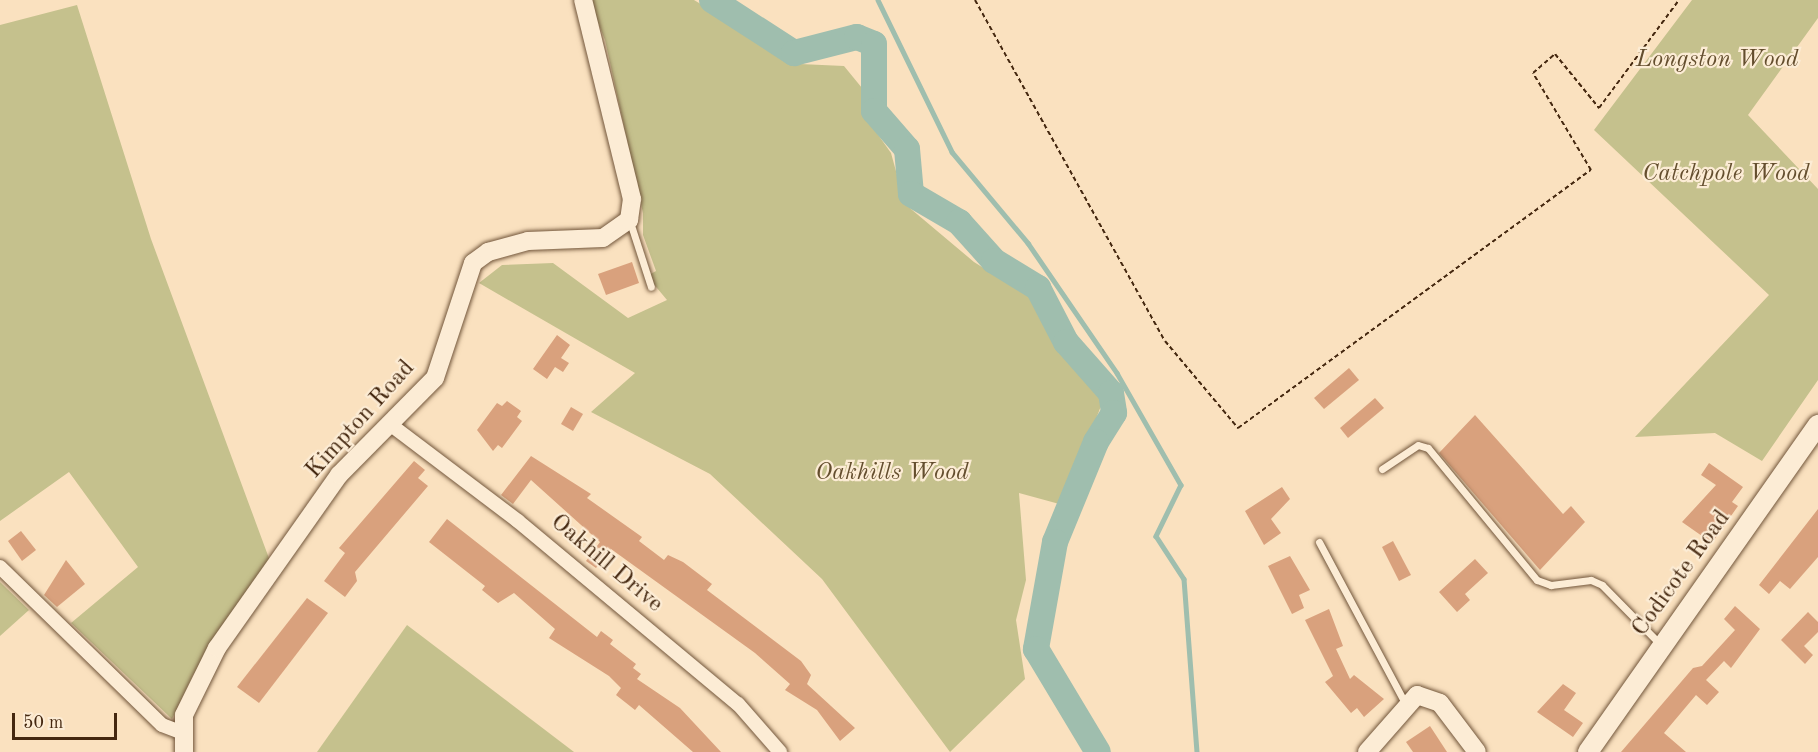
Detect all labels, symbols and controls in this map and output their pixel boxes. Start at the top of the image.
park label: Longston Wood [1636,47,1798,75]
park label: Catchpole Wood [1642,161,1810,189]
street label: Kimpton Road [300,355,422,485]
park label: Oakhills Wood [815,460,969,488]
street label: Codicote Road [1627,505,1737,643]
street label: Oakhill Drive [544,509,668,619]
scale bar [15,701,120,739]
text: 50 m [23,714,63,732]

